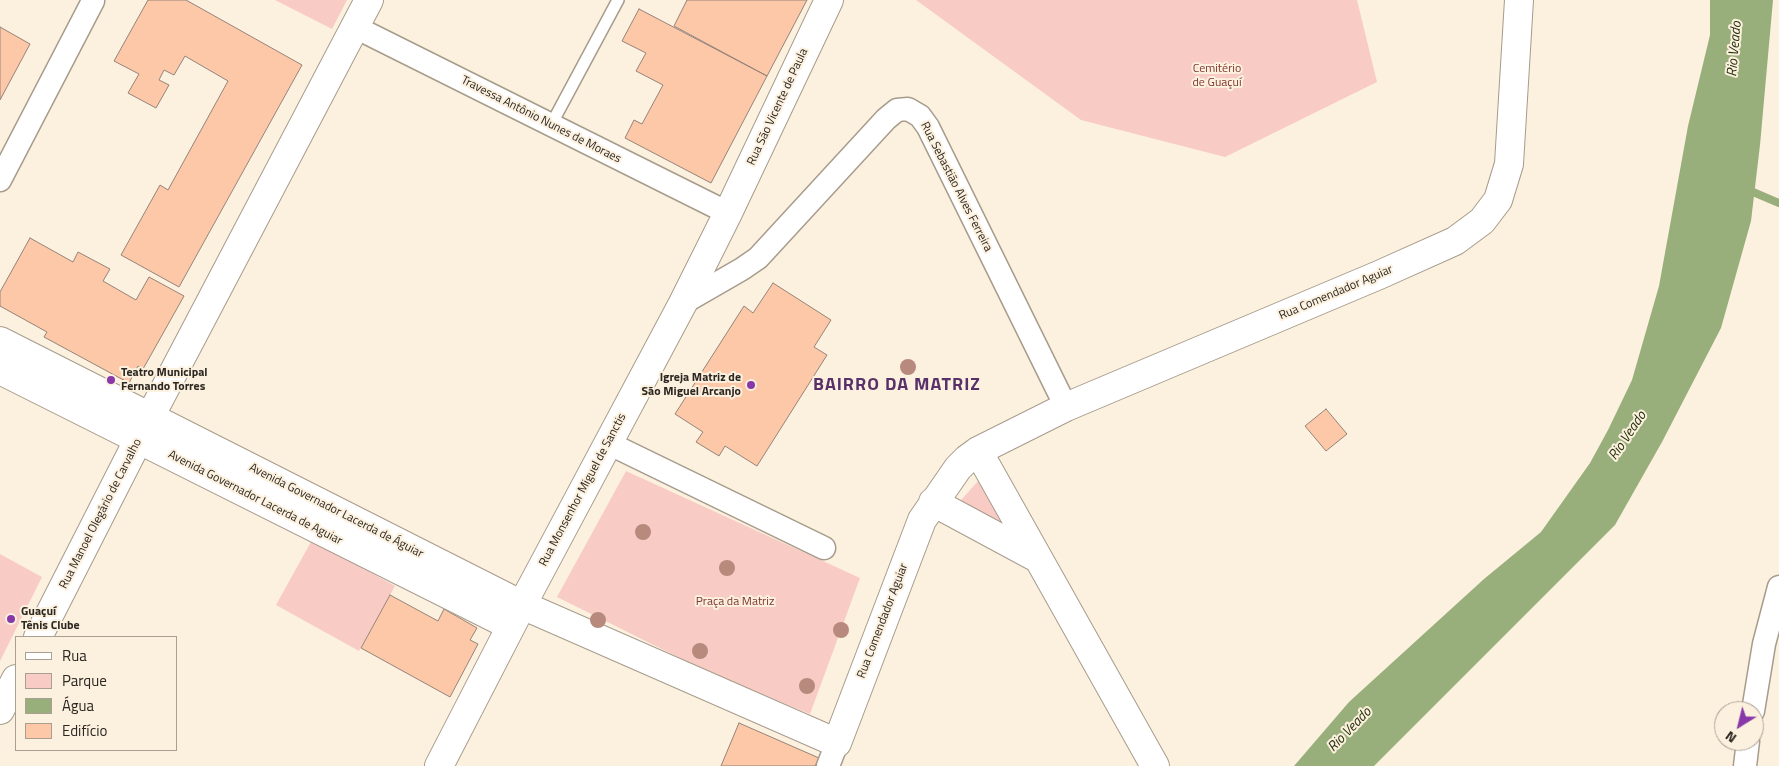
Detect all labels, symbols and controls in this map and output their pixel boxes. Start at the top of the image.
water label: Rio Veado [1724,21,1746,77]
street label: Rua São Vicente de Paula [745,46,811,168]
park label: Cemitério de Guaçuí [1192,62,1242,90]
street label: Travessa Antônio Nunes de Moraes [459,73,623,167]
street label: Rua Sebastião Alves Ferreira [917,120,995,254]
street label: Rua Comendador Aguiar [1277,263,1395,323]
place label: Teatro Municipal Fernando Torres [121,366,208,394]
place label: Igreja Matriz de São Miguel Arcanjo [642,371,741,399]
marker: Teatro Municipal Fernando Torres [105,374,117,386]
district label: BAIRRO DA MATRIZ [811,375,983,397]
marker: Igreja Matriz de São Miguel Arcanjo [745,379,757,391]
water label: Rio Veado [1606,408,1650,464]
street label: Rua Monsenhor Miguel de Sanctis [536,411,630,569]
street label: Rua Manoel Olegário de Carvalho [57,437,145,591]
street label: Avenida Governador Lacerda de Aguiar [165,448,345,548]
street label: Avenida Governador Lacerda de Águiar [246,461,426,561]
street label: Rua Comendador Aguiar [854,562,912,680]
park label: Praça da Matriz [696,595,774,609]
place label: Guaçuí Tênis Clube [21,605,80,633]
marker: Guaçuí Tênis Clube [5,613,17,625]
legend [15,636,178,751]
text: Rua [62,644,87,667]
text: Parque [62,669,107,692]
text: Água [62,694,94,717]
north arrow [1714,701,1764,751]
water label: Rio Veado [1325,704,1375,756]
text: Edifício [62,719,107,742]
text: N [1720,726,1741,749]

